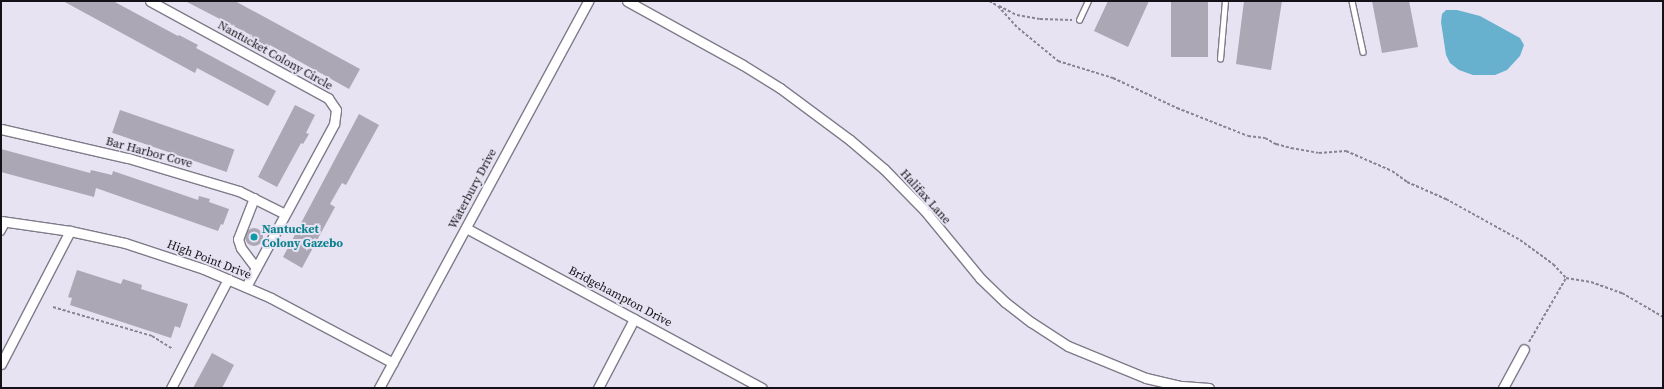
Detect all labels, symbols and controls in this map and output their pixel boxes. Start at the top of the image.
street label: Nantucket Colony Circle [215,18,335,94]
street label: Bar Harbor Cove [104,135,194,171]
street label: Waterbury Drive [446,146,500,232]
street label: Halifax Lane [897,167,953,227]
place label: Nantucket Colony Gazebo [262,223,343,251]
marker: Nantucket Colony Gazebo [249,232,259,242]
street label: High Point Drive [165,237,253,283]
street label: Bridgehampton Drive [566,264,674,330]

